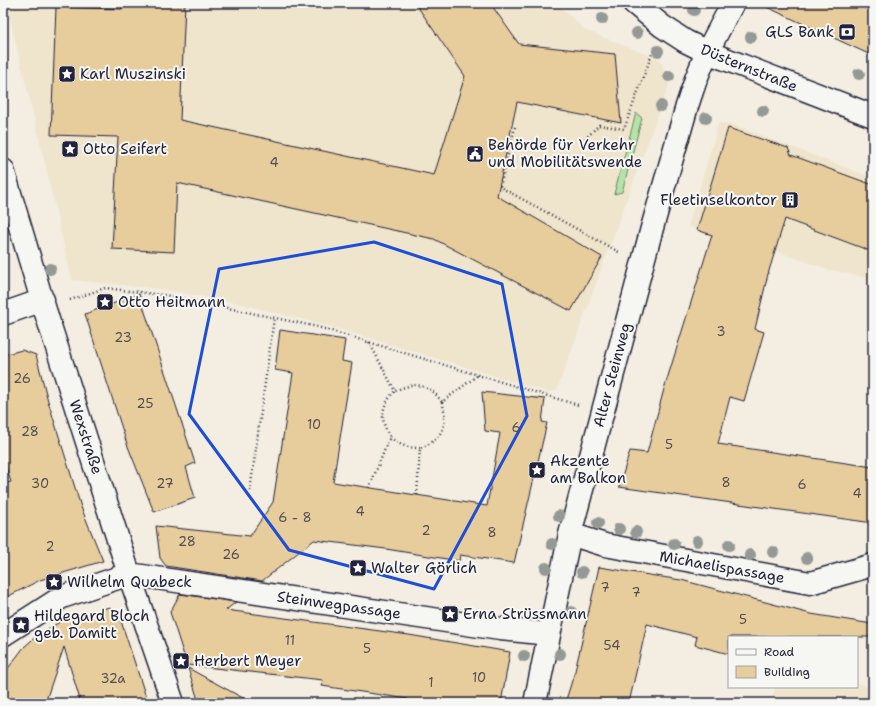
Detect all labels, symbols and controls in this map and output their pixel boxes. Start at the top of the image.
place label: GLS Bank [765,22,834,42]
bank icon: GLS Bank [837,22,857,42]
street label: Düsternstraße [698,39,800,97]
place icon: Karl Muszinski [57,64,77,84]
place label: Karl Muszinski [80,64,186,84]
place label: Behörde für Verkehr und Mobilitätswende [488,135,642,172]
place icon: Otto Seifert [60,139,80,159]
place label: Otto Seifert [83,139,167,159]
public building icon: Behörde für Verkehr und Mobilitätswende [465,144,485,164]
house number: 4 [269,154,279,171]
place label: Fleetinselkontor [660,190,777,210]
building icon: Fleetinselkontor [780,190,800,210]
place icon: Otto Heitmann [95,292,115,312]
place label: Otto Heitmann [118,292,225,312]
street label: Alter Steinweg [588,320,636,430]
house number: 3 [716,323,726,340]
house number: 23 [114,329,132,346]
house number: 26 [13,370,31,387]
house number: 25 [137,395,153,412]
street label: Wexstraße [65,397,107,477]
house number: 10 [307,416,321,433]
house number: 6 [511,419,521,436]
house number: 28 [21,423,39,440]
house number: 5 [665,436,673,453]
place label: Akzente am Balkon [550,451,626,488]
place icon: Akzente am Balkon [527,460,547,480]
house number: 8 [721,474,731,491]
house number: 30 [31,475,49,492]
house number: 27 [156,475,174,492]
house number: 6 [797,476,807,493]
house number: 4 [852,485,862,502]
house number: 4 [355,503,365,520]
house number: 6 - 8 [278,509,312,526]
house number: 2 [421,522,431,539]
house number: 8 [487,524,497,541]
house number: 28 [178,533,196,550]
house number: 2 [45,538,55,555]
house number: 26 [222,546,240,563]
street label: Michaelispassage [658,546,786,588]
place icon: Walter Görlich [348,558,368,578]
place label: Walter Görlich [371,558,477,578]
place icon: Wilhelm Quabeck [44,572,64,592]
place label: Wilhelm Quabeck [67,572,192,592]
house number: 7 [600,579,610,596]
house number: 7 [631,584,641,601]
street label: Steinwegpassage [276,586,402,624]
place icon: Erna Strüssmann [440,604,460,624]
place label: Erna Strüssmann [463,604,587,624]
place label: Hildegard Bloch geb. Damitt [34,606,150,643]
house number: 5 [739,611,747,628]
place icon: Hildegard Bloch geb. Damitt [11,615,31,635]
house number: 11 [285,632,295,649]
legend [728,636,858,688]
house number: 54 [604,637,620,654]
house number: 5 [363,640,371,657]
text: Road [764,644,795,660]
place icon: Herbert Meyer [171,651,191,671]
place label: Herbert Meyer [194,651,301,671]
text: Building [764,664,810,680]
house number: 10 [472,669,486,686]
house number: 32a [101,670,125,687]
house number: 1 [428,674,434,691]

